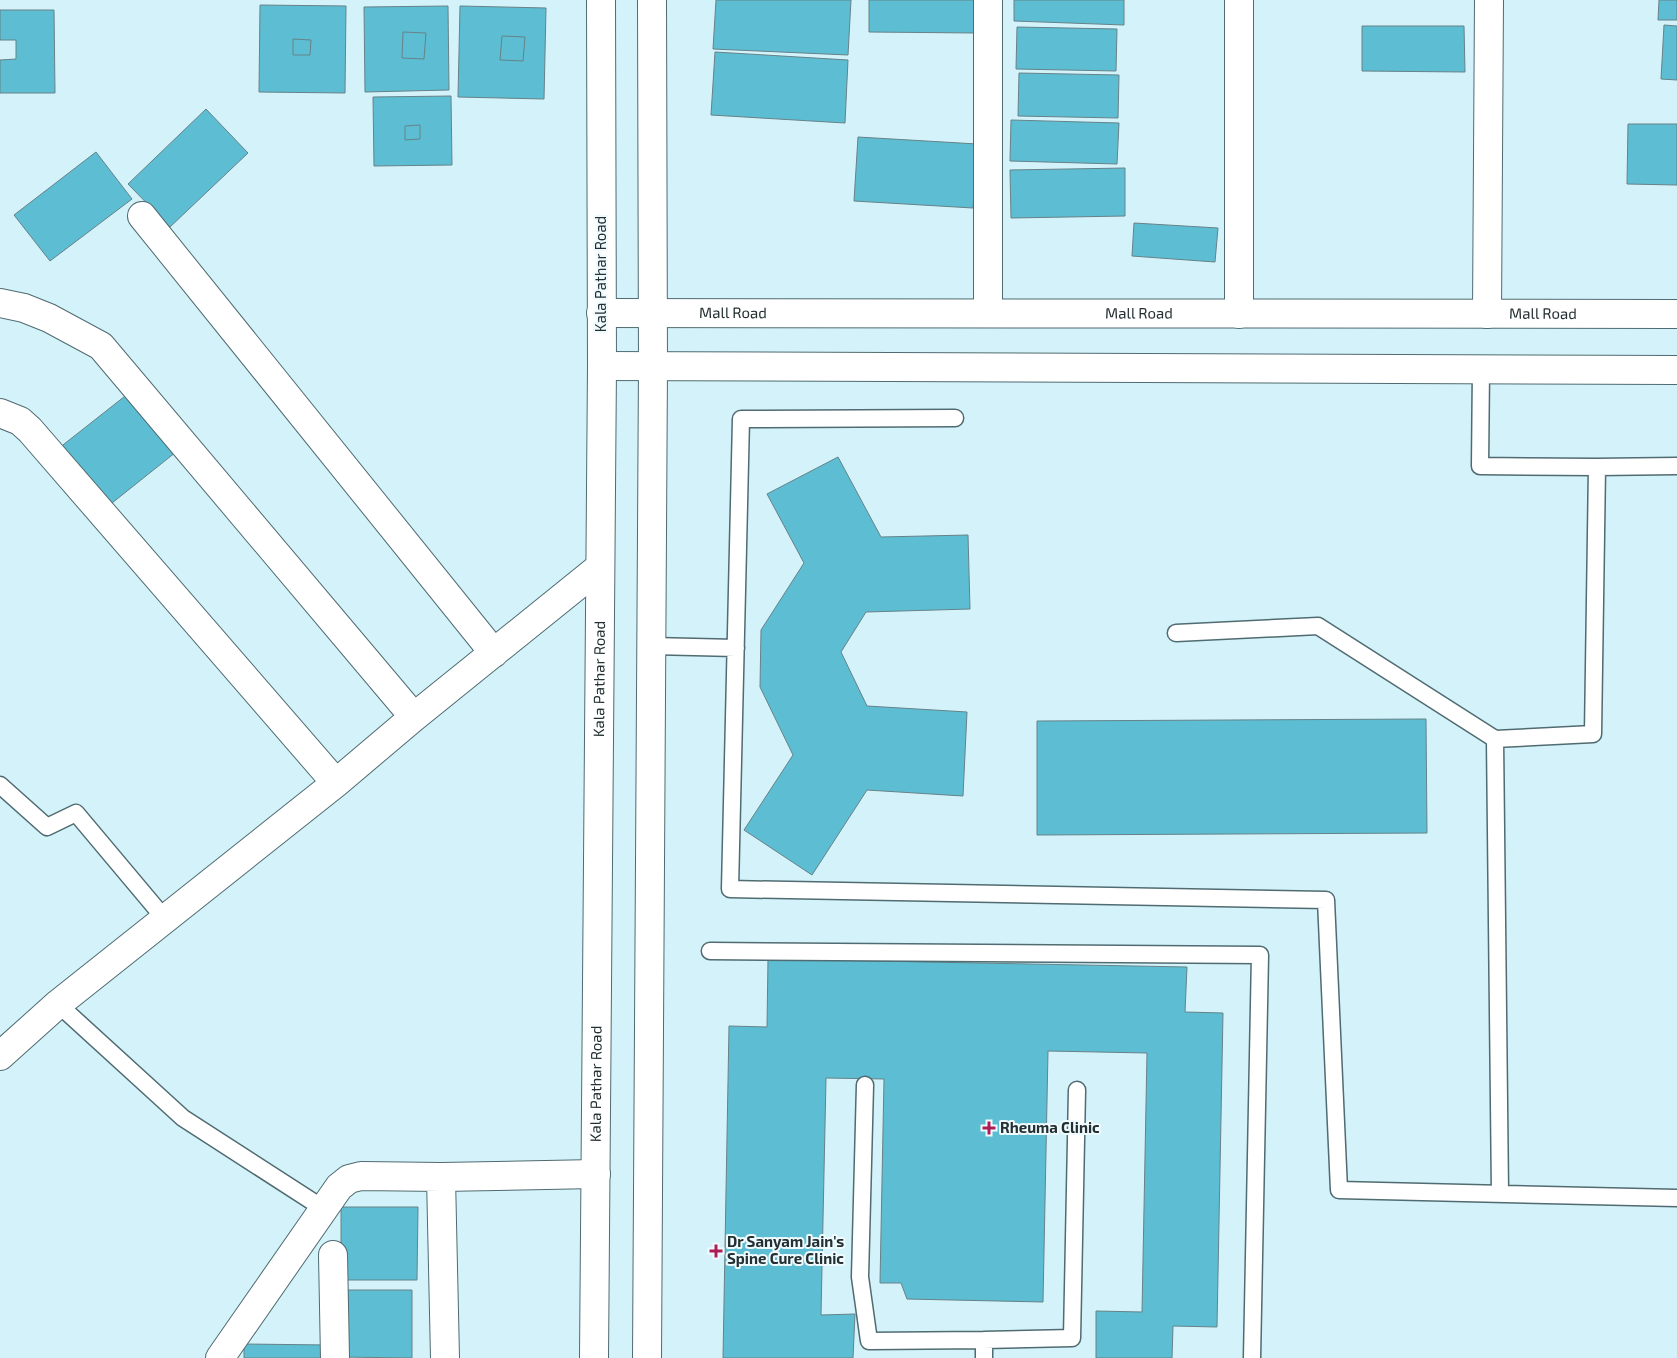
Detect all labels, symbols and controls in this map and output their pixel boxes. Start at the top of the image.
street label: Kala Pathar Road [591,216,609,332]
street label: Mall Road [699,303,767,321]
street label: Mall Road [1105,303,1173,322]
street label: Mall Road [1509,304,1577,322]
street label: Kala Pathar Road [589,621,608,737]
street label: Kala Pathar Road [586,1026,605,1142]
place label: Rheuma Clinic [1000,1118,1100,1136]
marker: Rheuma Clinic [982,1121,996,1135]
place label: Dr Sanyam Jain's Spine Cure Clinic [727,1232,844,1267]
marker: Dr Sanyam Jain's Spine Cure Clinic [709,1244,723,1258]

